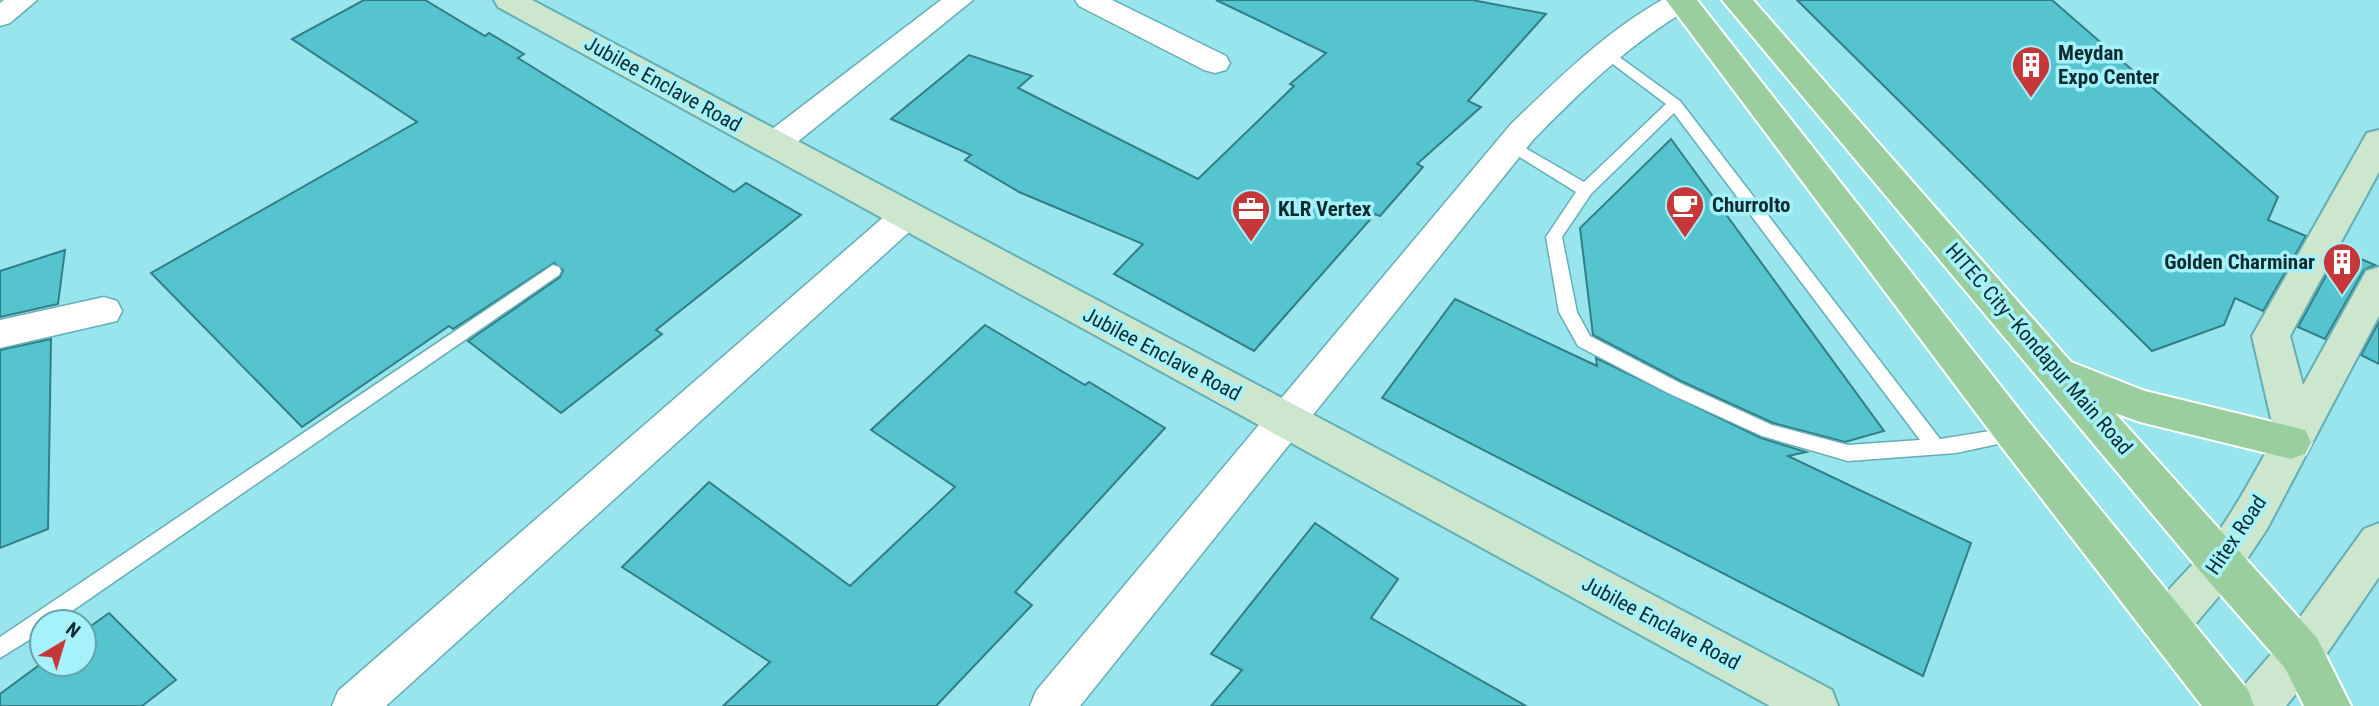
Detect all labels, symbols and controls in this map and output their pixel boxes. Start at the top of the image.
street label: Jubilee Enclave Road [580,31,746,137]
place label: Meydan Expo Center [2058,41,2159,89]
building icon: Meydan Expo Center [2010,44,2052,99]
cafe icon: Churrolto [1664,184,1706,239]
office icon: KLR Vertex [1230,188,1272,243]
place label: Churrolto [1712,193,1791,217]
place label: KLR Vertex [1278,197,1372,221]
street label: HITEC City–Kondapur Main Road [1941,239,2137,459]
building icon: Golden Charminar [2321,241,2363,296]
place label: Golden Charminar [2164,250,2315,274]
street label: Jubilee Enclave Road [1079,302,1245,406]
street label: Hitex Road [2201,491,2271,579]
street label: Jubilee Enclave Road [1578,571,1744,675]
north arrow [28,608,98,678]
text: N [61,617,85,643]

